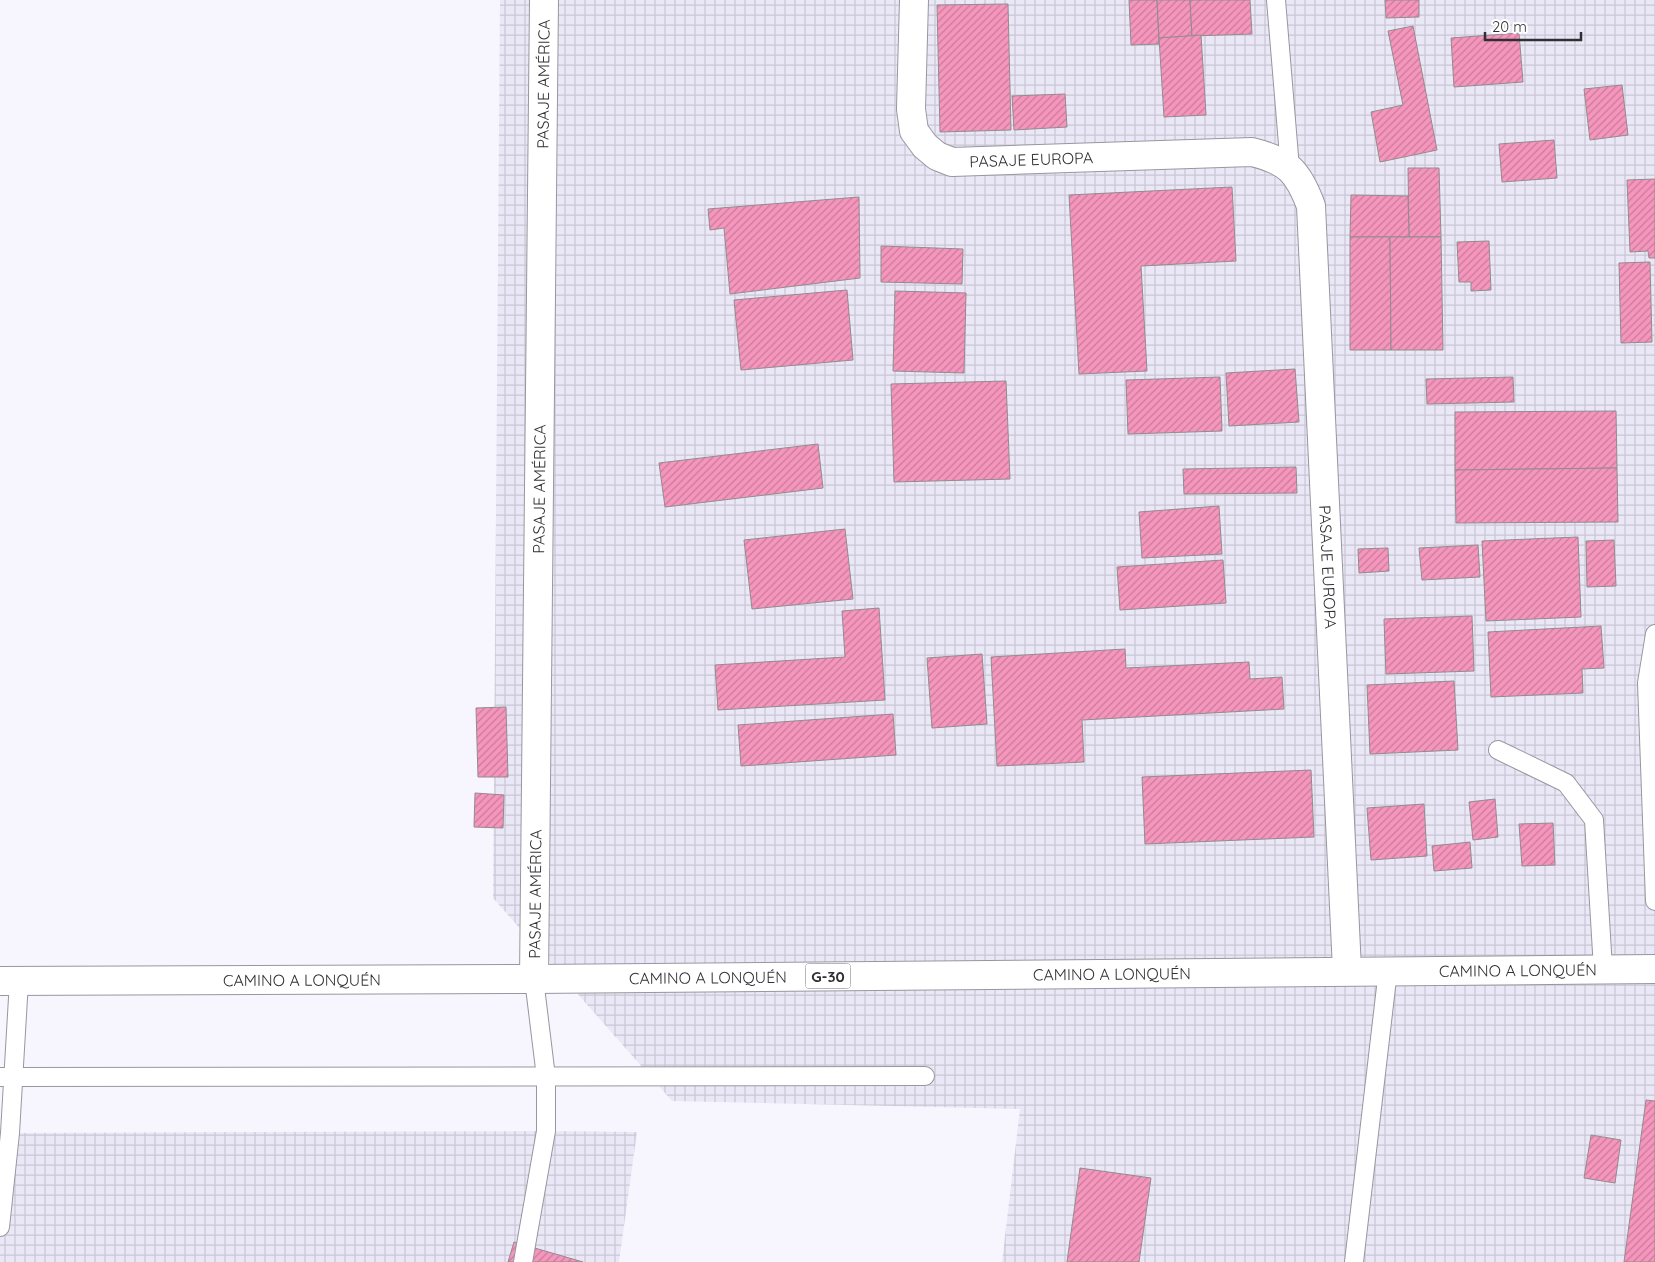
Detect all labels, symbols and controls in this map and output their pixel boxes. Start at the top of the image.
scale bar [1485,10,1581,42]
text: 20 m [1492,17,1527,36]
street label: PASAJE AMÉRICA [532,19,554,149]
street label: PASAJE EUROPA [969,147,1094,171]
street label: PASAJE AMÉRICA [528,424,550,554]
street label: PASAJE EUROPA [1315,505,1341,629]
street label: PASAJE AMÉRICA [524,829,546,959]
street label: CAMINO A LONQUÉN [1439,960,1597,981]
street label: CAMINO A LONQUÉN [1033,963,1191,985]
road number: G-30 [806,964,850,988]
street label: CAMINO A LONQUÉN [629,967,787,988]
street label: CAMINO A LONQUÉN [223,970,381,990]

